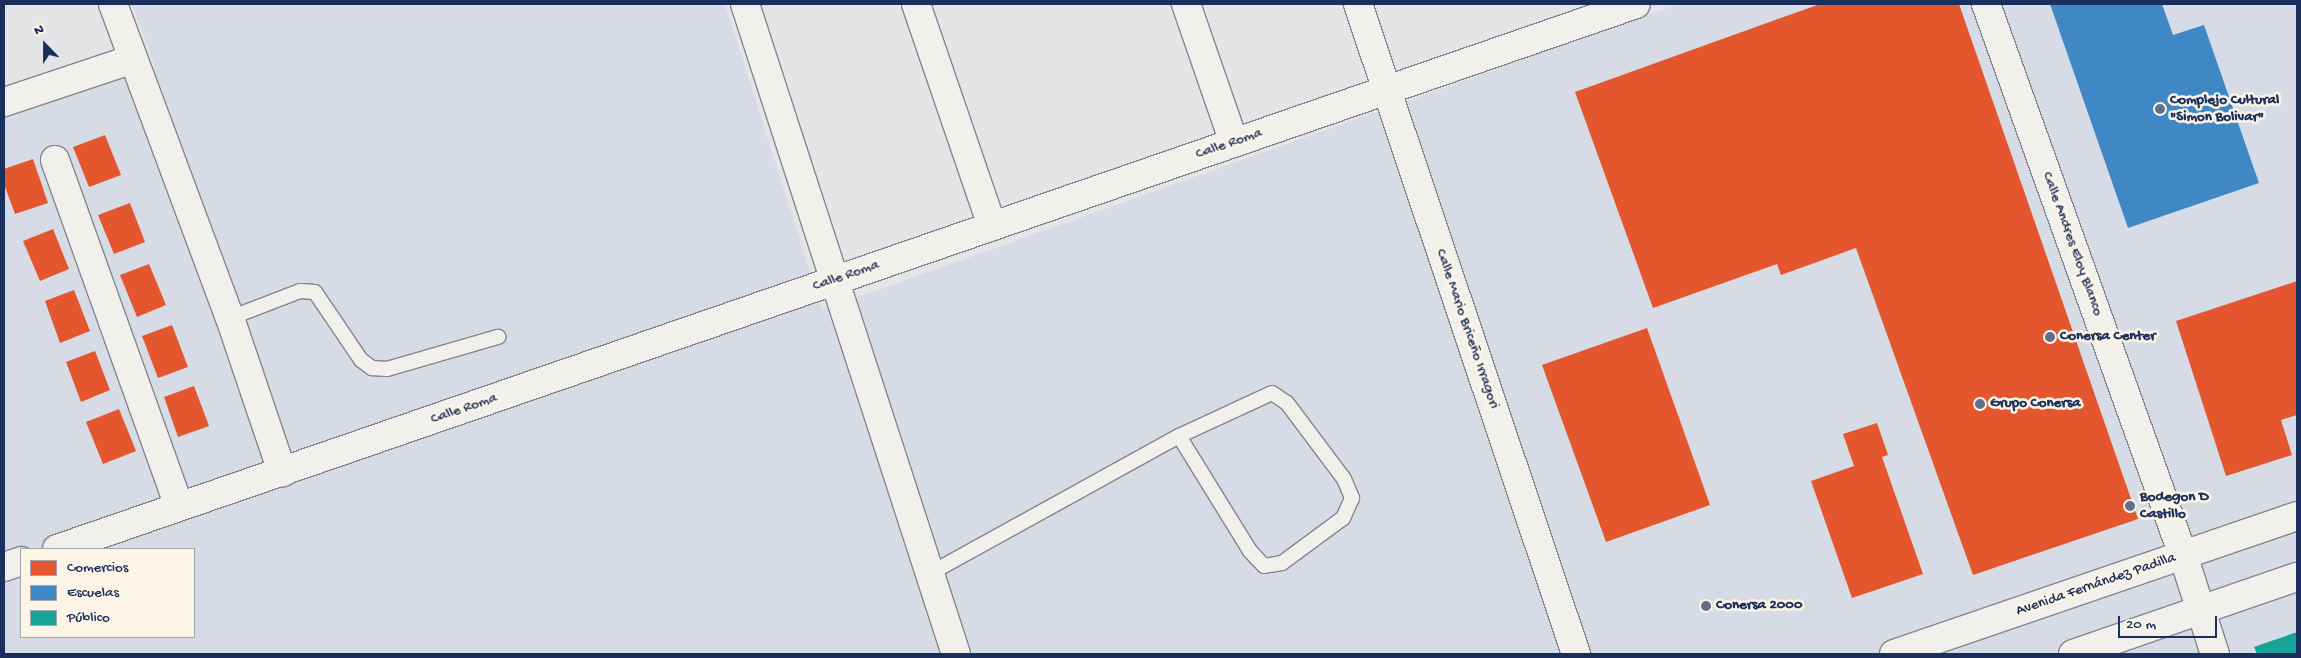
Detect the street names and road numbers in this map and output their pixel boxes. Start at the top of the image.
street label: Calle Roma [1193,124,1265,164]
street label: Calle Andres Eloy Blanco [2038,170,2106,318]
street label: Calle Mario Briceño Irragori [1431,247,1503,411]
street label: Calle Roma [810,256,882,296]
street label: Calle Roma [428,389,500,429]
street label: Avenida Fernández Padilla [2014,549,2178,621]

